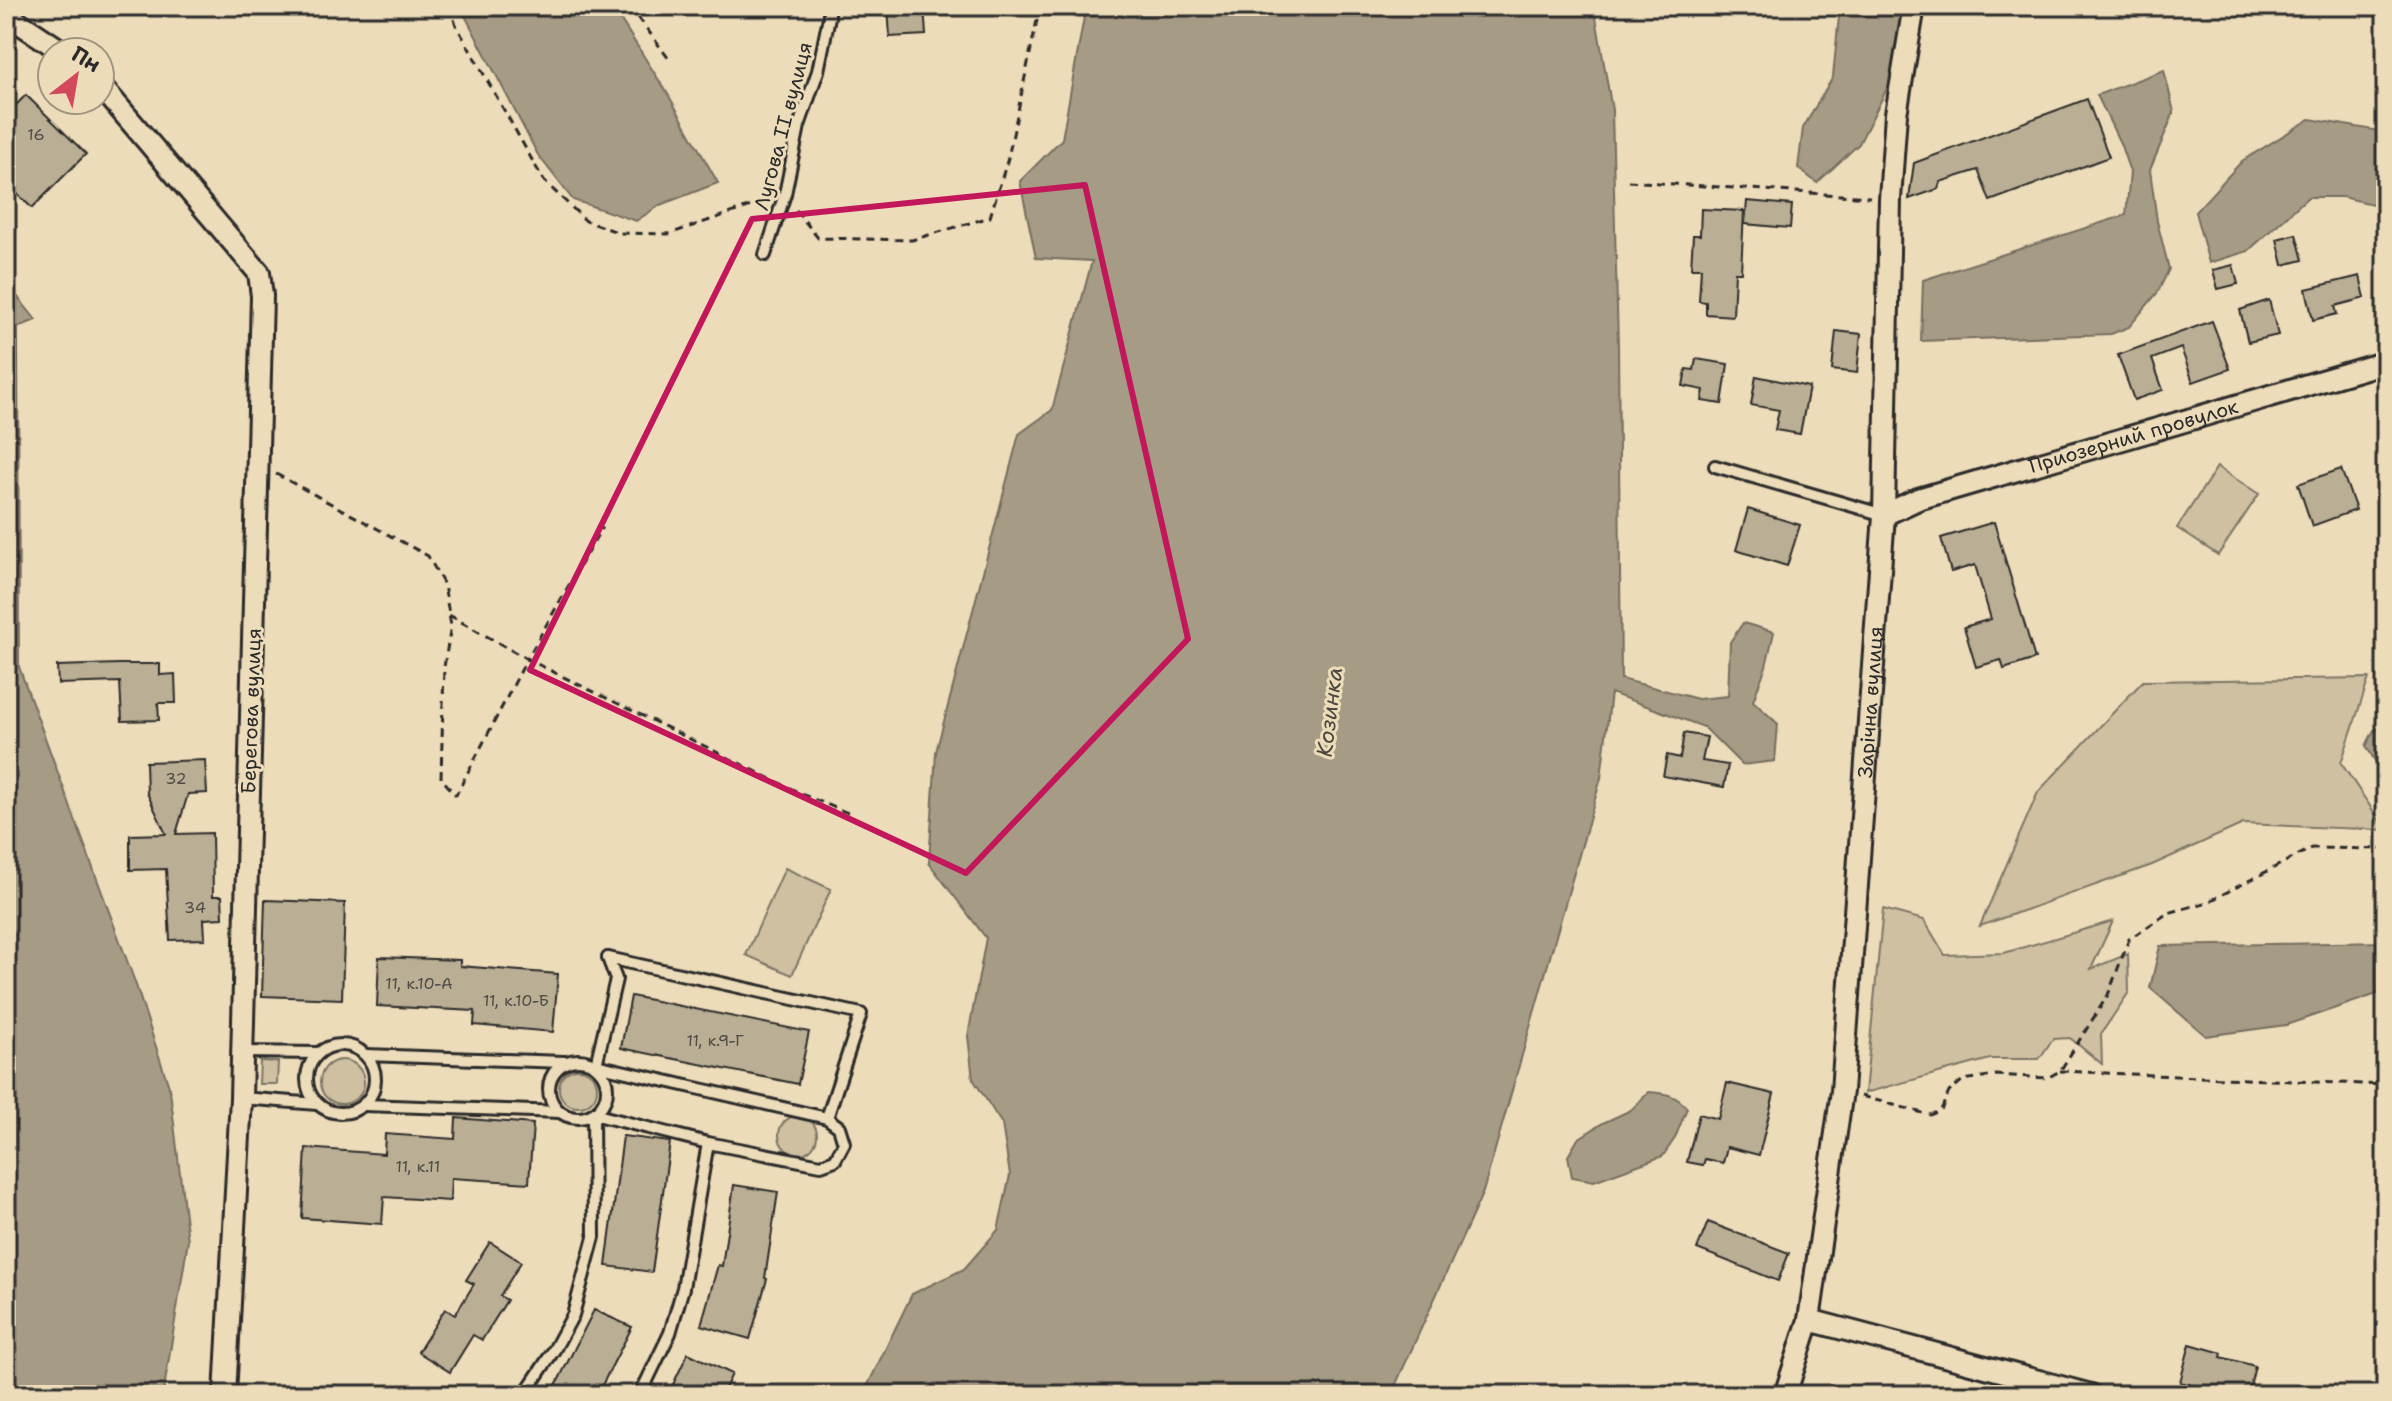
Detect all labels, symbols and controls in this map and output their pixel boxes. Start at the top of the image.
north arrow [36,36,116,116]
text: Пн [66,39,106,79]
street label: Лугова II вулиця [748,39,818,213]
house number: 16 [27,124,45,145]
street label: Приозерний провулок [2026,393,2242,479]
street label: Зарічна вулиця [1852,625,1889,779]
street label: Берегова вулиця [235,628,267,794]
water label: Козинка [1310,665,1349,759]
house number: 32 [165,768,187,789]
house number: 34 [184,897,206,918]
house number: 11, к.10-А [385,973,453,994]
house number: 11, к.10-Б [483,990,549,1011]
house number: 11, к.9-Г [686,1030,744,1051]
house number: 11, к.11 [396,1156,440,1177]

